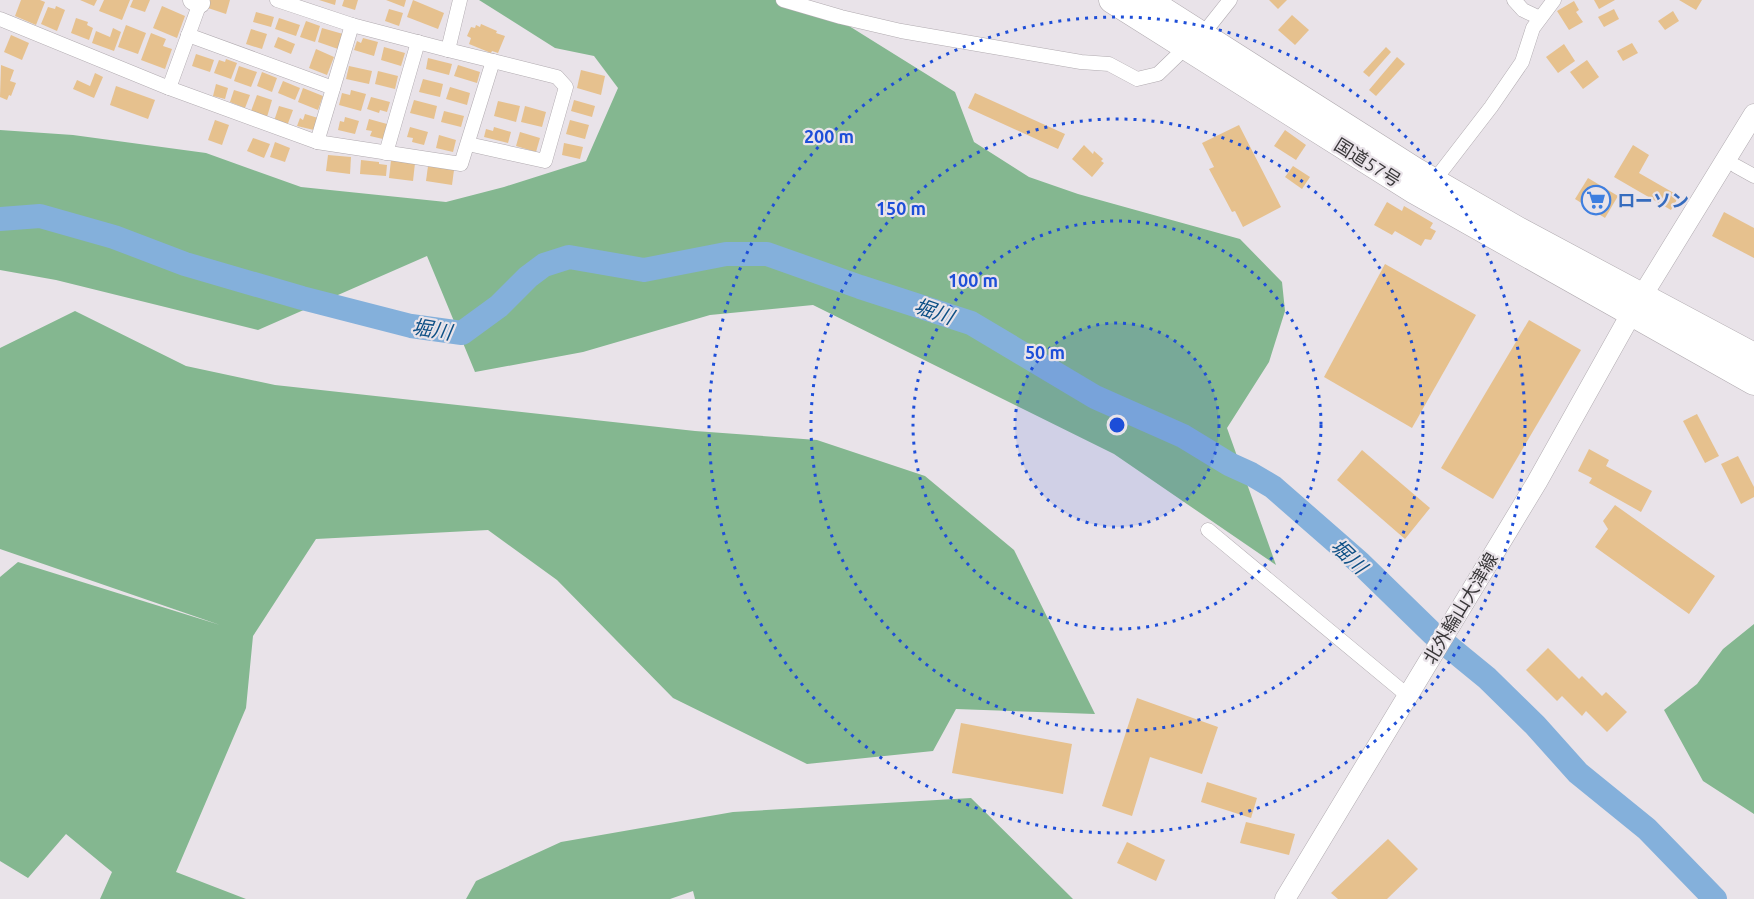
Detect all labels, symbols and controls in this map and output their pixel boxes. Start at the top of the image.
text: 200 m [804,126,854,146]
street label: 国道57号 [1331,134,1405,190]
supermarket icon: ローソン [1580,184,1612,216]
place label: ローソン [1617,190,1689,210]
text: 150 m [876,198,926,218]
text: 100 m [948,270,998,290]
water label: 堀川 [911,294,959,329]
water label: 堀川 [410,315,456,344]
text: 50 m [1025,342,1065,362]
centre of rings [1107,415,1127,435]
water label: 堀川 [1327,534,1373,579]
street label: 北外輪山大津線 [1419,549,1501,667]

